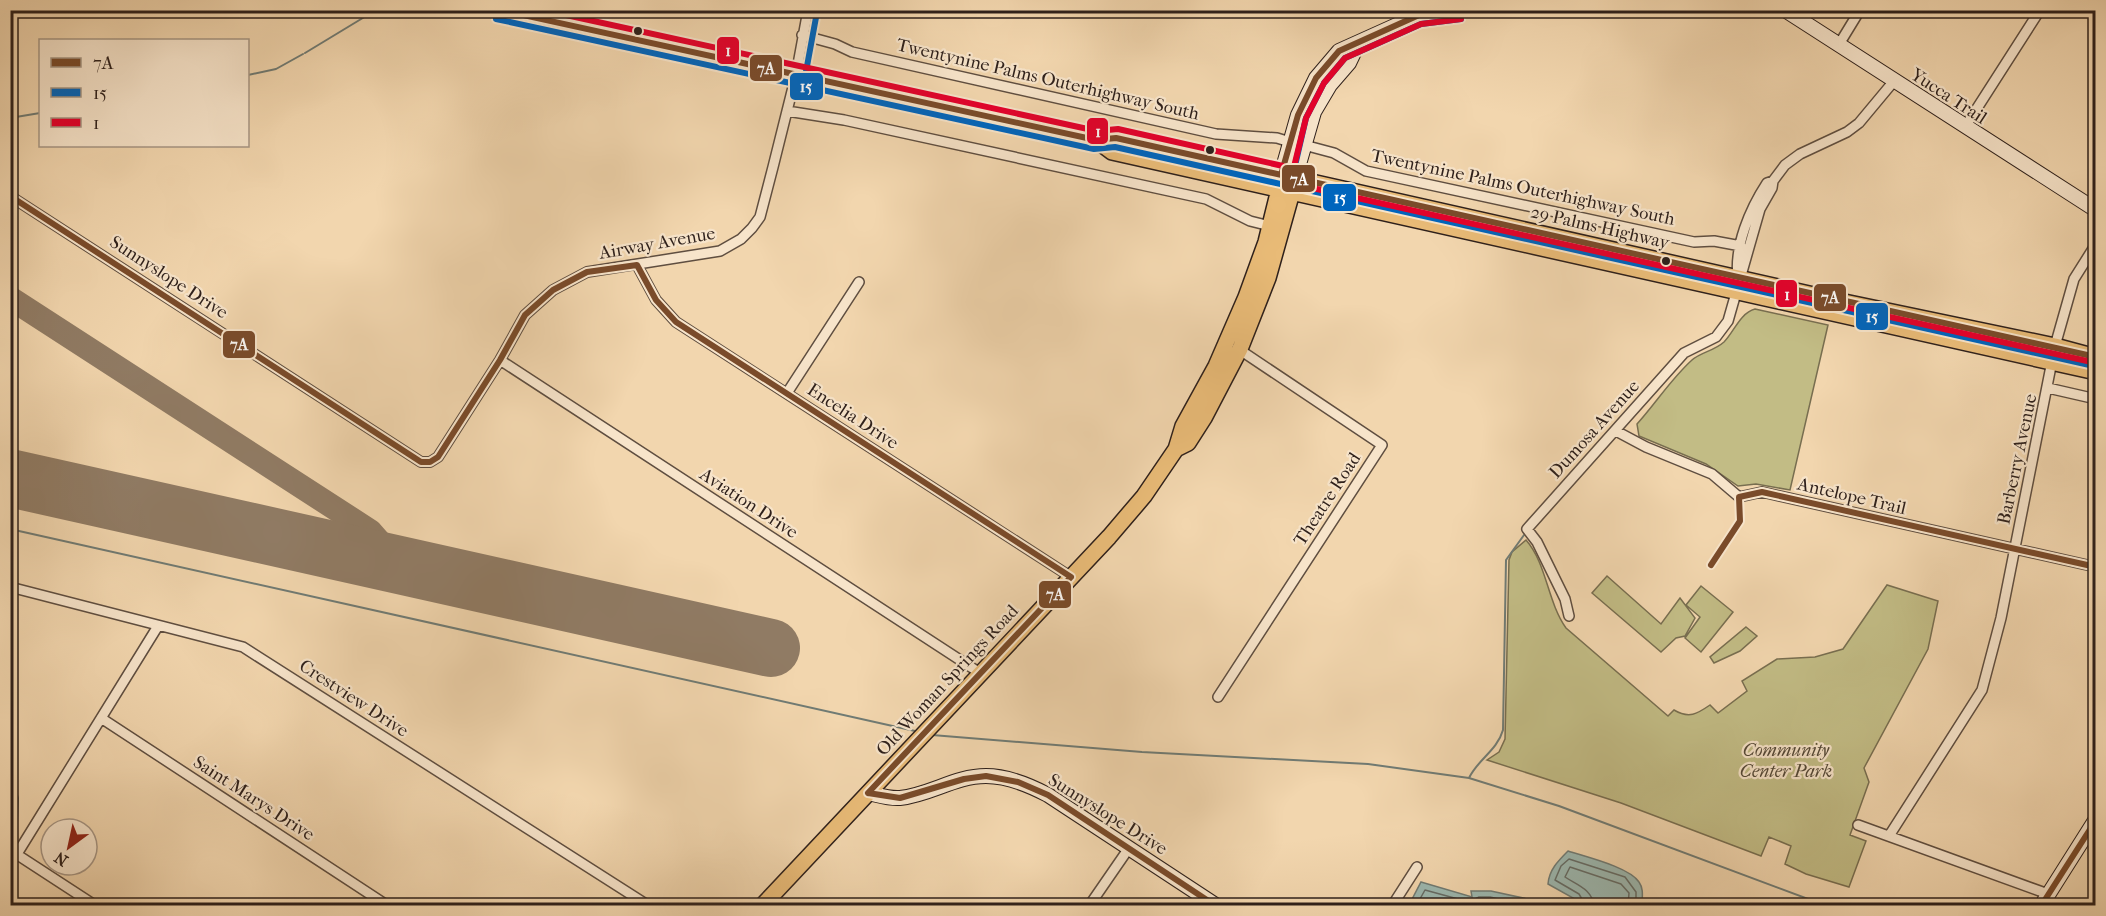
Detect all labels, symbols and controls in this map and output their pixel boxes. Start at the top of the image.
unlabelled marker [632,25,644,37]
street label: Twentynine Palms Outerhighway South [895,34,1201,125]
line badge: 1 [716,36,740,65]
legend [39,39,249,147]
text: 1 [725,41,731,60]
text: 7A [93,53,114,74]
line badge: 7A [749,54,783,82]
text: 7A [756,59,776,78]
street label: Yucca Trail [1906,64,1991,129]
line badge: 15 [789,72,824,101]
text: 15 [800,77,812,96]
text: 15 [93,83,107,104]
text: 1 [93,113,99,134]
line badge: 1 [1086,117,1109,145]
text: 1 [1095,122,1101,141]
unlabelled marker [1204,144,1216,156]
street label: Twentynine Palms Outerhighway South [1369,145,1677,230]
line badge: 7A [1281,164,1316,193]
text: 7A [1289,170,1309,189]
line badge: 15 [1322,183,1357,212]
text: 15 [1334,188,1346,207]
street label: 29 Palms Highway [1529,201,1673,254]
street label: Airway Avenue [596,223,717,264]
street label: Sunnyslope Drive [106,231,232,323]
unlabelled marker [1660,255,1672,267]
line badge: 1 [1775,279,1798,308]
line badge: 7A [1813,283,1847,312]
text: 1 [1784,285,1790,304]
text: 7A [1820,288,1840,307]
line badge: 15 [1855,302,1889,331]
text: 15 [1866,307,1878,326]
line badge: 7A [222,330,256,359]
text: 7A [229,335,249,354]
street label: Dumosa Avenue [1545,376,1644,483]
street label: Encelia Drive [803,379,902,454]
street label: Barberry Avenue [1993,392,2042,526]
street label: Theatre Road [1290,449,1365,550]
street label: Aviation Drive [695,463,802,543]
street label: Antelope Trail [1795,474,1908,519]
line badge: 7A [1038,580,1072,609]
text: 7A [1045,585,1065,604]
street label: Old Woman Springs Road [872,600,1023,760]
street label: Crestview Drive [295,655,412,742]
park label: Community Center Park [1740,740,1832,782]
street label: Saint Marys Drive [189,751,318,845]
street label: Sunnyslope Drive [1044,769,1171,860]
north arrow [39,817,99,877]
text: N [50,847,71,870]

